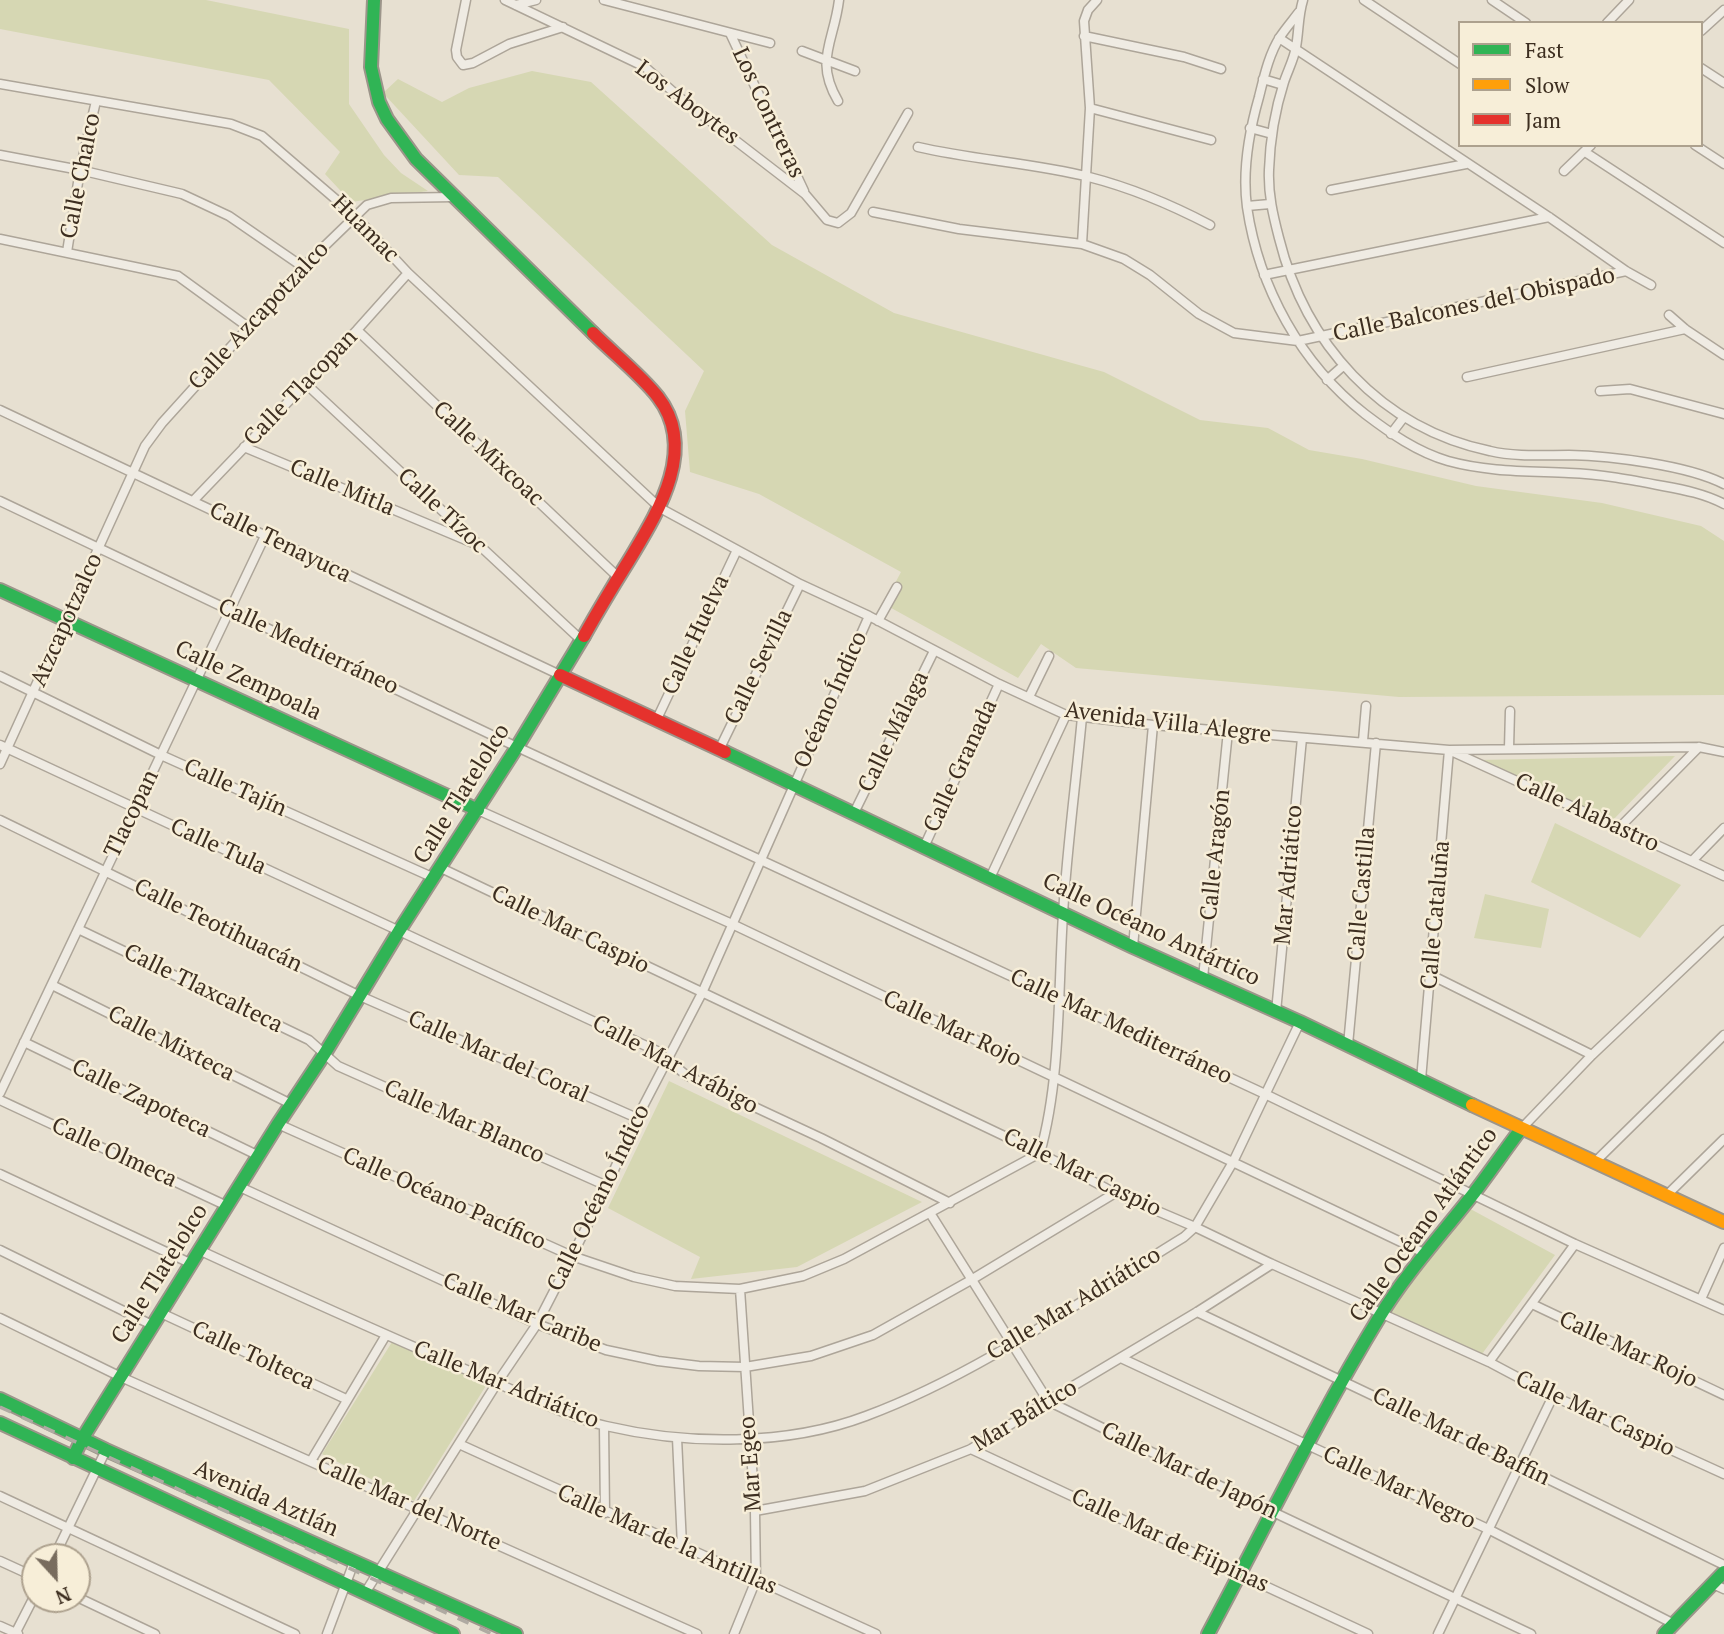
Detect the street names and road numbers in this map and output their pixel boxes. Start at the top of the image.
street label: Los Contreras [726,43,810,183]
street label: Los Aboytes [630,55,744,151]
street label: Calle Chalco [55,111,107,241]
street label: Huamac [326,190,404,268]
street label: Calle Azcapotzalco [183,236,335,396]
street label: Calle Balcones del Obispado [1331,262,1617,348]
street label: Calle Tlacopan [238,324,364,452]
street label: Calle Mixcoac [427,396,549,512]
street label: Calle Mitla [285,454,399,522]
street label: Calle Tízoc [392,463,492,559]
street label: Calle Tenayuca [205,497,355,589]
street label: Atzcapotzalco [25,549,109,691]
street label: Calle Huelva [656,571,736,699]
street label: Calle Medtierráneo [213,593,403,701]
street label: Calle Sevilla [719,605,799,729]
street label: Océano Índico [789,627,873,773]
street label: Calle Zempoala [170,635,326,727]
street label: Calle Málaga [853,667,935,797]
street label: Calle Granada [918,695,1004,837]
street label: Avenida Villa Alegre [1063,697,1273,749]
street label: Calle Tlatelolco [408,719,516,869]
street label: Calle Tajín [179,753,291,823]
street label: Tlacopan [99,766,165,862]
street label: Calle Alabastro [1511,768,1663,858]
street label: Calle Aragón [1195,788,1237,922]
street label: Mar Adriático [1269,804,1309,946]
street label: Calle Tula [166,813,270,881]
street label: Calle Castilla [1342,826,1382,962]
street label: Calle Cataluña [1416,839,1456,991]
street label: Calle Océano Antártico [1038,867,1264,993]
street label: Calle Teotihuacán [129,873,307,979]
street label: Calle Mar Caspio [486,880,654,980]
street label: Calle Tlaxcalteca [119,939,287,1039]
street label: Calle Mar Mediterráneo [1006,963,1236,1091]
street label: Calle Mar Rojo [878,985,1026,1073]
street label: Calle Mixteca [103,1000,239,1088]
street label: Calle Mar del Coral [403,1005,593,1109]
street label: Calle Mar Arábigo [587,1010,763,1120]
street label: Calle Zapoteca [67,1054,215,1144]
street label: Calle Mar Blanco [379,1074,549,1170]
street label: Calle Océano Índico [542,1100,656,1296]
street label: Calle Olmeca [47,1112,181,1194]
street label: Calle Océano Atlántico [1344,1122,1504,1328]
street label: Calle Mar Caspio [998,1123,1166,1223]
street label: Calle Océano Pacífico [338,1142,550,1256]
street label: Calle Tlatelolco [106,1199,214,1349]
street label: Calle Mar Adriático [982,1241,1166,1367]
street label: Calle Mar Caribe [439,1267,605,1359]
street label: Calle Mar Rojo [1554,1306,1702,1394]
street label: Calle Tolteca [187,1316,319,1396]
street label: Calle Mar Adriático [409,1335,603,1435]
street label: Calle Mar Caspio [1511,1365,1679,1463]
street label: Mar Báltico [968,1374,1082,1458]
street label: Calle Mar de Baffin [1368,1382,1554,1492]
street label: Mar Egeo [734,1415,768,1513]
street label: Calle Mar de Japón [1097,1416,1281,1526]
street label: Calle Mar Negro [1318,1441,1480,1535]
street label: Calle Mar del Norte [313,1451,505,1557]
street label: Avenida Aztlán [190,1455,342,1543]
street label: Calle Mar de la Antillas [553,1479,781,1601]
street label: Calle Mar de Fiipinas [1067,1483,1273,1599]

